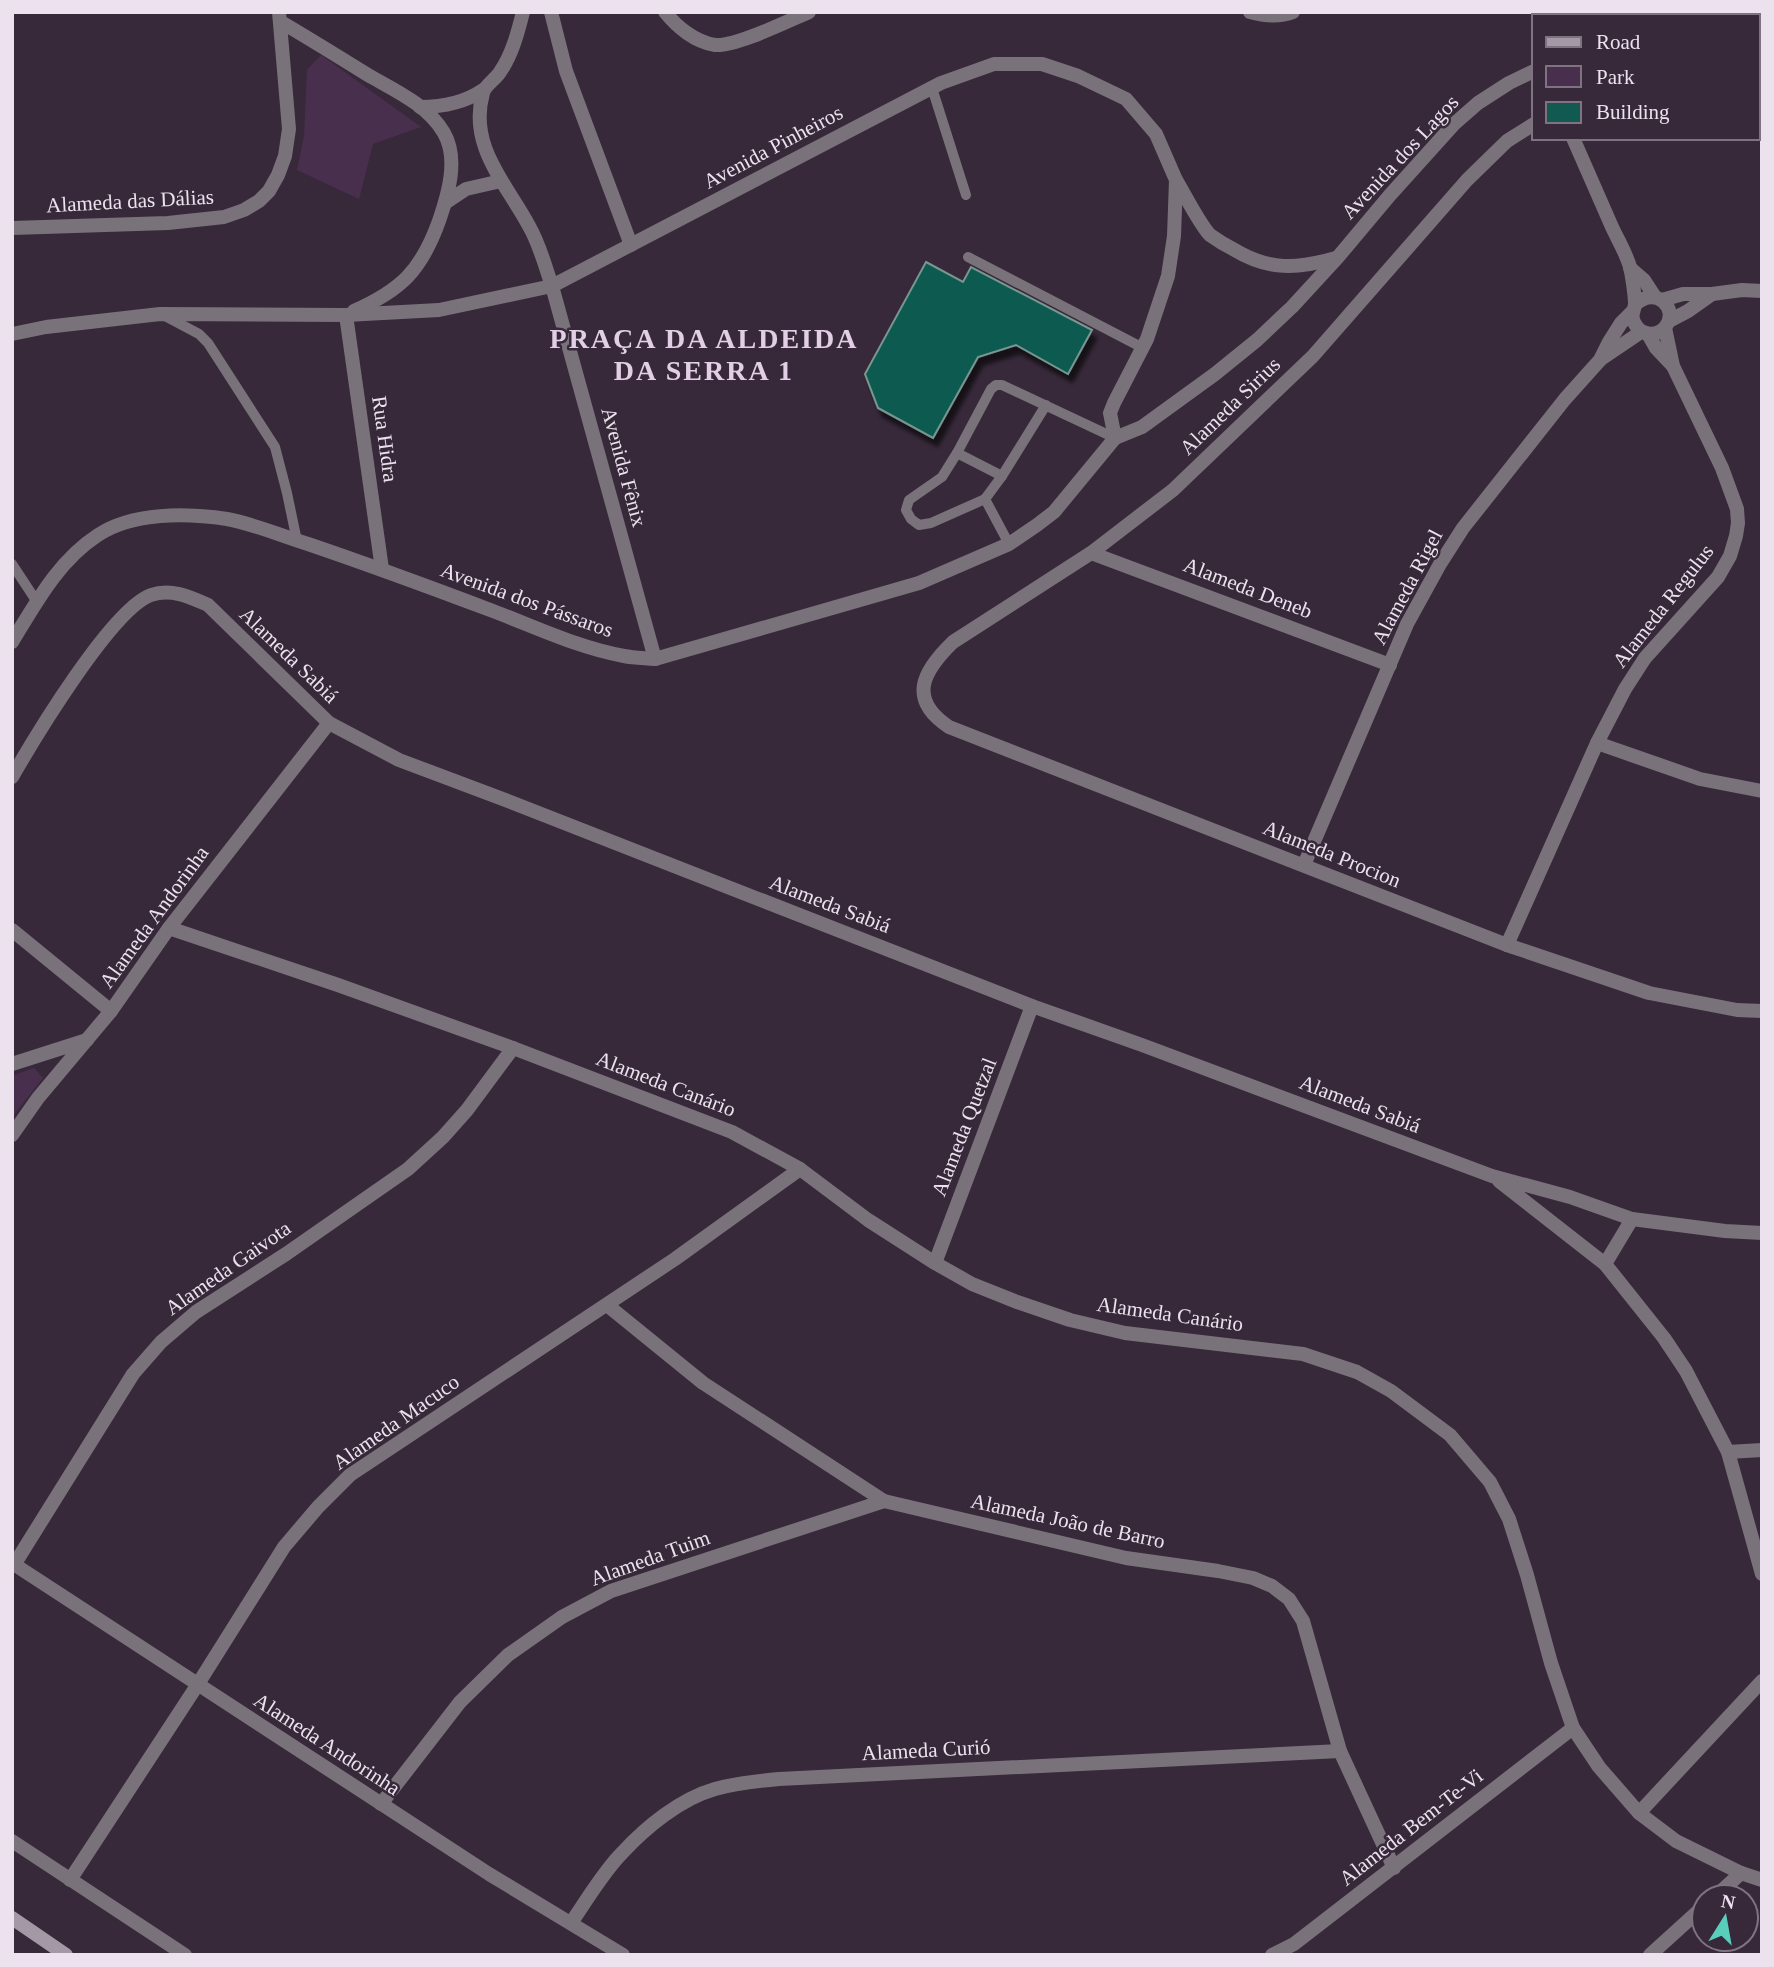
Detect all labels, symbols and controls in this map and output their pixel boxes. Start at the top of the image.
legend [1532,14,1760,140]
text: Road [1596,30,1641,54]
text: Park [1596,65,1635,89]
street label: Avenida dos Lagos [1336,90,1464,224]
street label: Avenida Pinheiros [699,100,847,194]
text: Building [1596,100,1670,124]
street label: Alameda das Dálias [46,185,214,217]
district label: PRAÇA DA ALDEIDA DA SERRA 1 [550,323,858,386]
street label: Alameda Sirius [1175,352,1285,460]
street label: Rua Hidra [367,394,403,484]
street label: Avenida Fênix [597,405,652,530]
street label: Alameda Rigel [1367,525,1447,649]
street label: Alameda Regulus [1607,540,1719,672]
street label: Alameda Deneb [1180,552,1316,624]
street label: Avenida dos Pássaros [438,558,616,642]
street label: Alameda Sabiá [235,602,344,708]
street label: Alameda Procion [1260,815,1405,893]
street label: Alameda Andorinha [94,841,214,993]
street label: Alameda Sabiá [766,870,895,938]
street label: Alameda Canário [593,1046,739,1122]
street label: Alameda Quetzal [927,1054,1001,1200]
street label: Alameda Sabiá [1296,1070,1425,1138]
street label: Alameda Gaivota [161,1215,296,1320]
street label: Alameda Canário [1095,1292,1245,1336]
street label: Alameda Macuco [328,1370,464,1474]
street label: Alameda João de Barro [969,1489,1167,1553]
street label: Alameda Tuim [587,1525,713,1591]
street label: Alameda Andorinha [249,1688,405,1801]
street label: Alameda Curió [861,1735,991,1765]
street label: Alameda Bem-Te-Vi [1335,1764,1488,1890]
north arrow [1690,1883,1760,1953]
text: N [1719,1890,1737,1913]

